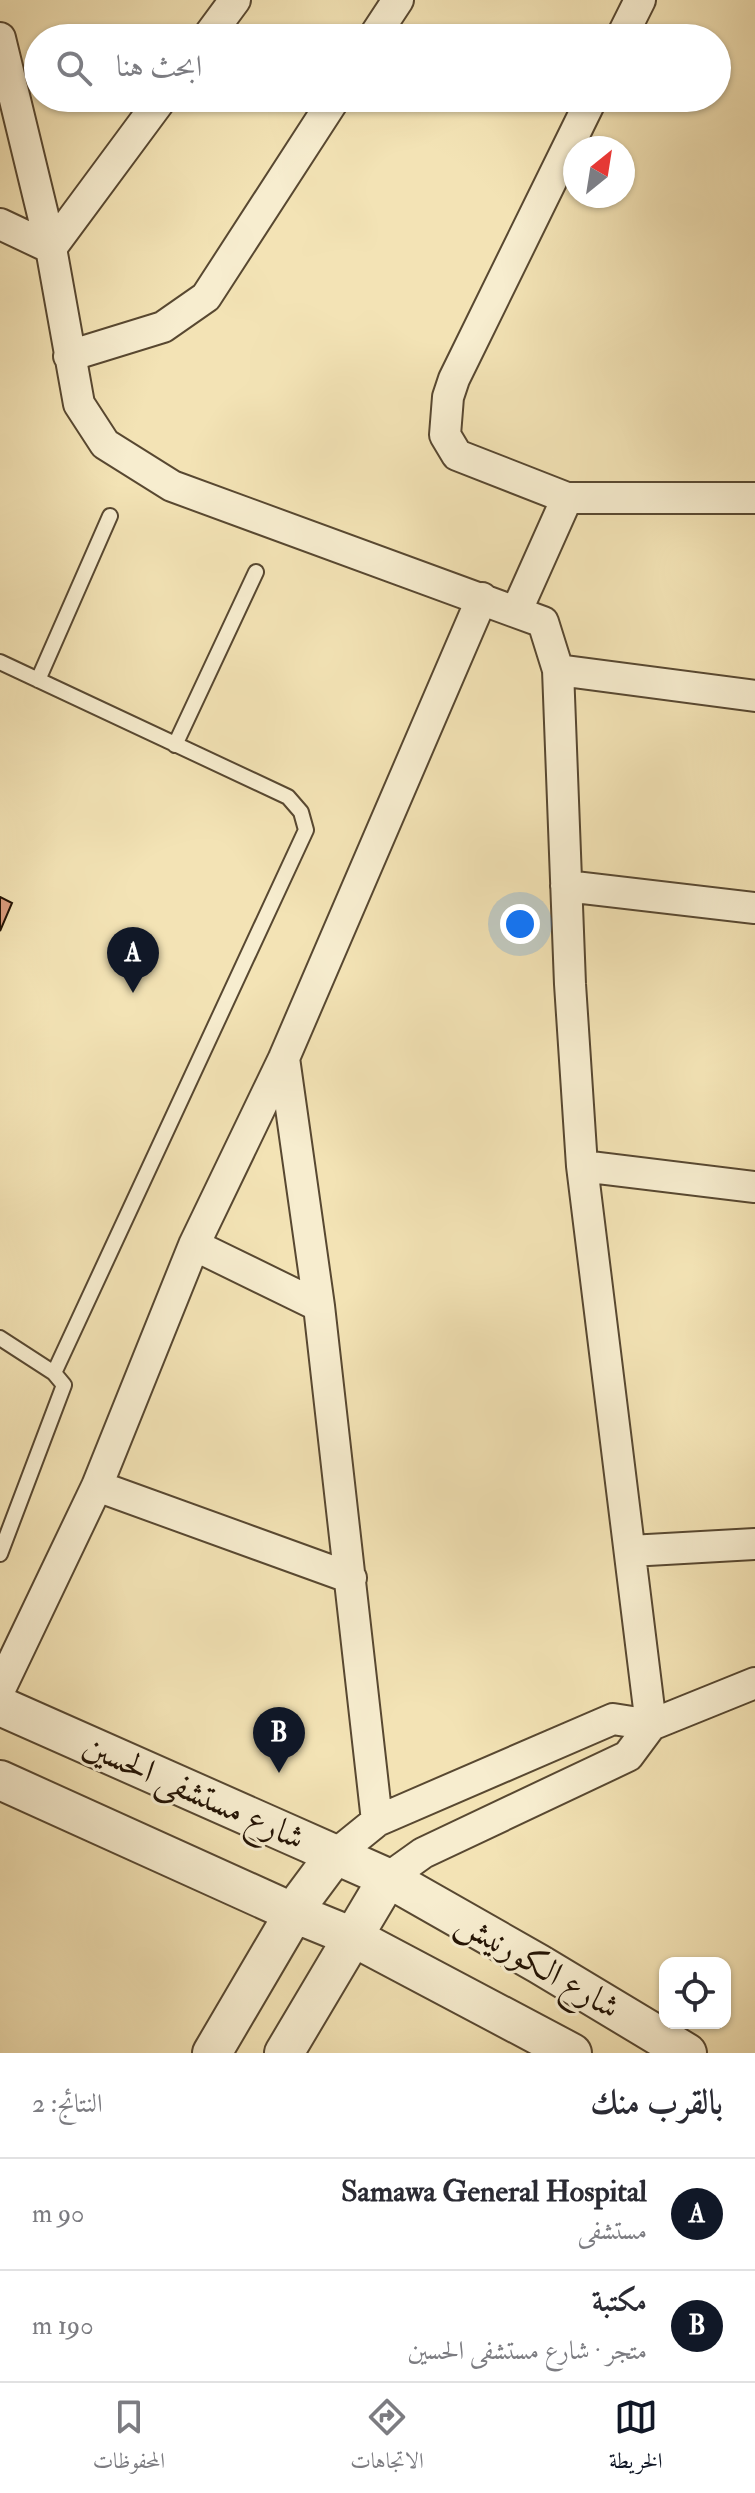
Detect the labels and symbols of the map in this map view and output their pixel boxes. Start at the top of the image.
north arrow [563,136,635,208]
your location [500,904,540,944]
pin: A [107,927,159,993]
pin: B [253,1707,305,1773]
street label: شارع مستشفى الحسين [74,1724,312,1866]
street label: شارع الكورنيش [445,1901,628,2034]

